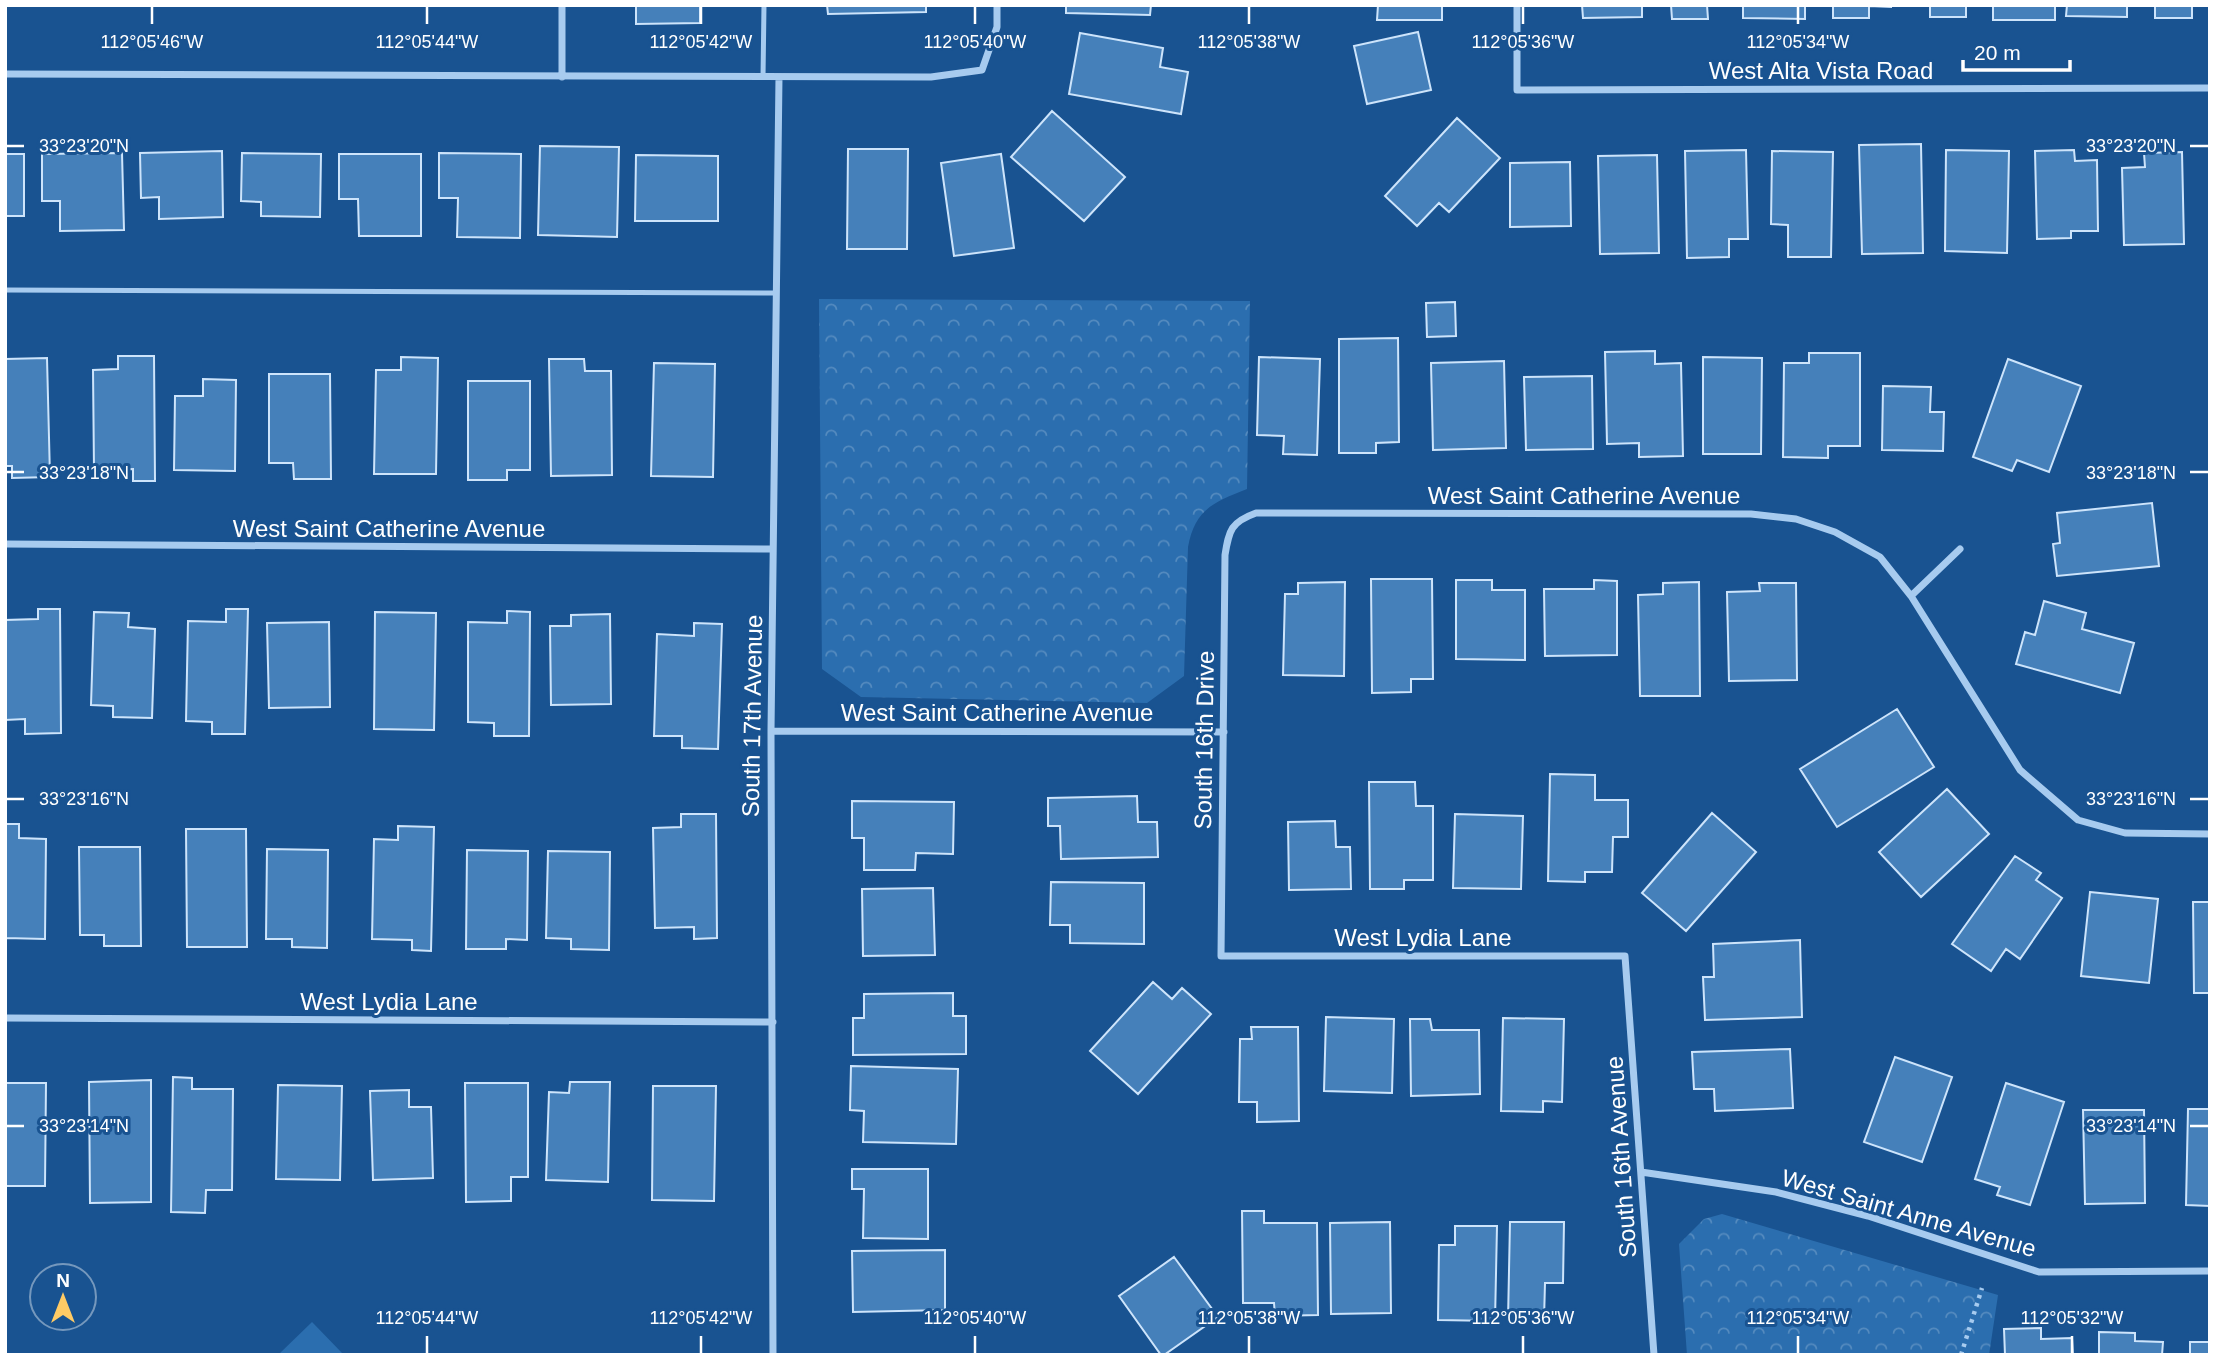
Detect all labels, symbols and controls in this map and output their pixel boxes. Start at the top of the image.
scale bar [1963,28,2070,72]
text: 112°05'46"W [101,32,203,52]
text: 112°05'44"W [376,32,478,52]
text: 112°05'42"W [650,32,752,52]
text: 112°05'40"W [924,32,1026,52]
text: 112°05'38"W [1198,32,1300,52]
text: 112°05'36"W [1472,32,1574,52]
text: 112°05'34"W [1747,32,1849,52]
text: 20 m [1974,41,2021,64]
street label: West Alta Vista Road [1709,57,1933,84]
text: 33°23'20"N [39,136,129,156]
text: 33°23'20"N [2086,136,2176,156]
text: 33°23'18"N [39,463,129,483]
text: 33°23'18"N [2086,463,2176,483]
street label: West Saint Catherine Avenue [1428,482,1740,509]
street label: West Saint Catherine Avenue [233,515,545,542]
street label: South 17th Avenue [737,615,767,817]
street label: South 16th Drive [1189,650,1219,830]
street label: West Saint Catherine Avenue [841,699,1153,726]
text: 33°23'16"N [39,789,129,809]
text: 33°23'16"N [2086,789,2176,809]
street label: West Lydia Lane [1334,924,1512,951]
street label: West Lydia Lane [300,988,478,1015]
street label: South 16th Avenue [1600,1055,1642,1259]
text: 33°23'14"N [39,1116,129,1136]
text: 33°23'14"N [2086,1116,2176,1136]
street label: West Saint Anne Avenue [1779,1164,2039,1262]
north arrow [28,1262,98,1332]
text: N [56,1270,70,1291]
text: 112°05'44"W [376,1308,478,1328]
text: 112°05'42"W [650,1308,752,1328]
text: 112°05'40"W [924,1308,1026,1328]
text: 112°05'38"W [1198,1308,1300,1328]
text: 112°05'36"W [1472,1308,1574,1328]
text: 112°05'34"W [1747,1308,1849,1328]
text: 112°05'32"W [2021,1308,2123,1328]

